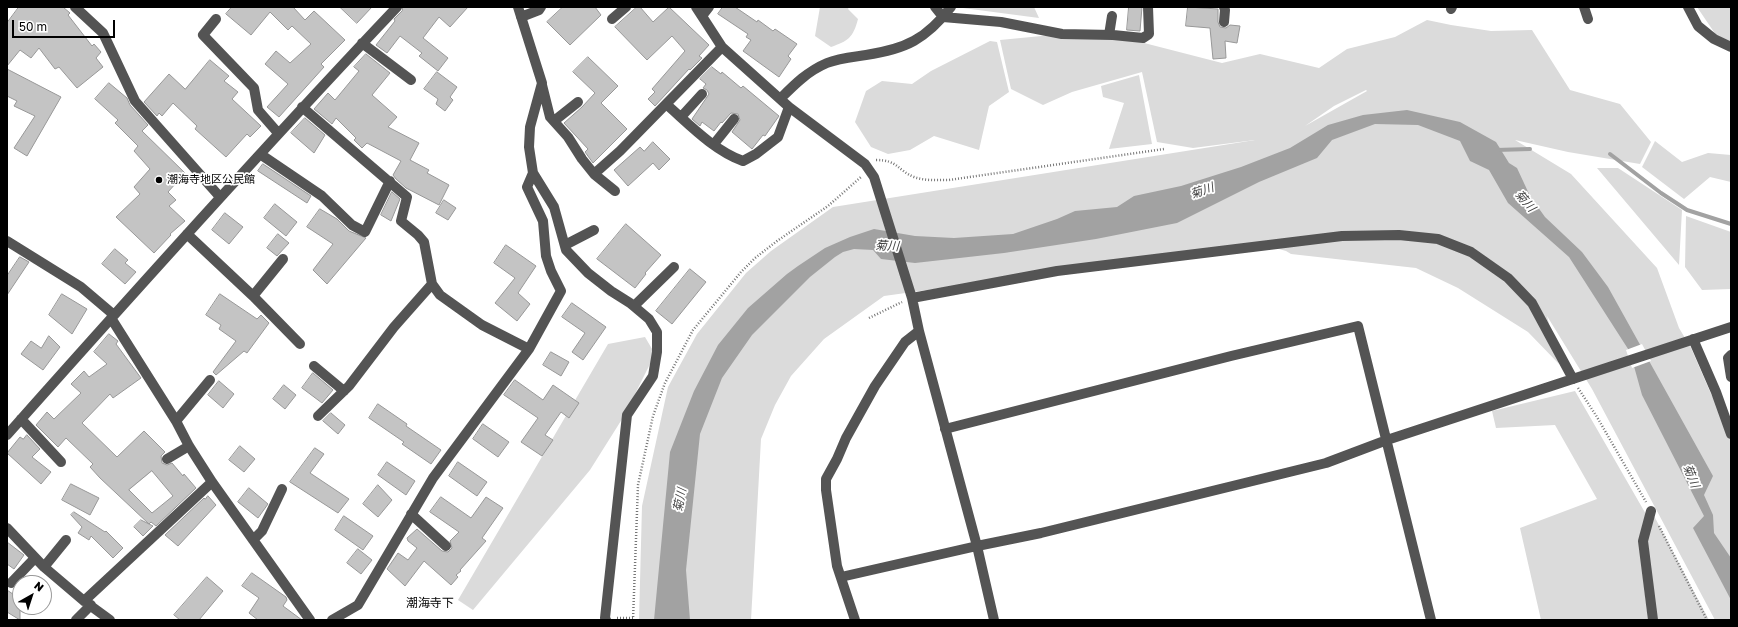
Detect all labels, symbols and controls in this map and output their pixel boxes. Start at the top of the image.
scale bar [14,12,117,38]
text: 50 m [19,19,47,34]
place label: 潮海寺地区公民館 [167,173,255,187]
marker: 潮海寺地区公民館 [154,175,164,185]
water label: 菊川 [1188,180,1216,202]
water label: 菊川 [1512,187,1538,215]
water label: 菊川 [875,238,899,254]
water label: 菊川 [1680,462,1702,490]
water label: 菊川 [671,487,689,513]
north arrow [12,575,52,615]
text: N [32,578,47,594]
district label: 潮海寺下 [406,596,454,610]

